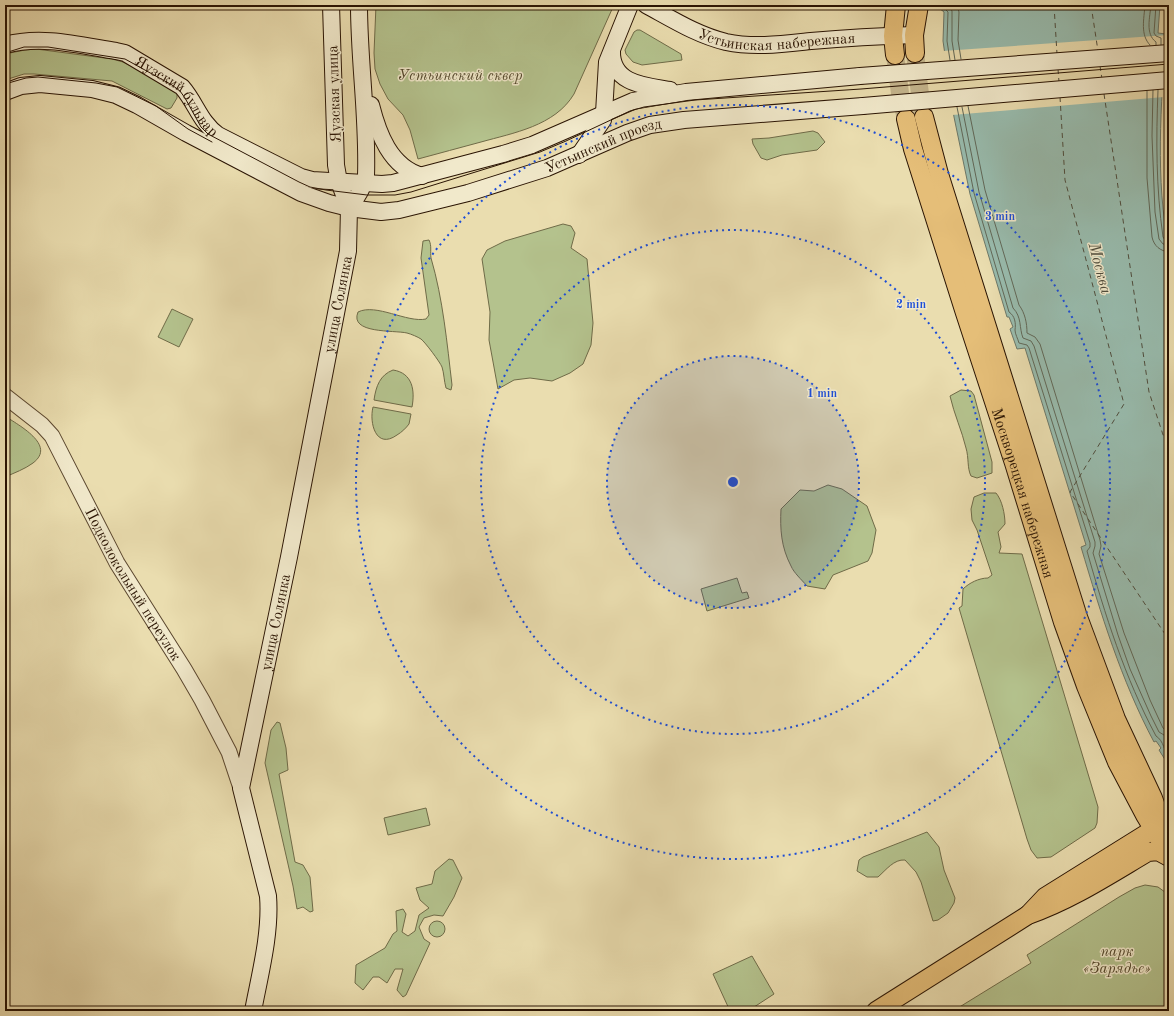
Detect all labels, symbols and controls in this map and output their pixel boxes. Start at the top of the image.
street label: Устьинская набережная [696,27,856,54]
street label: Яузская улица [326,44,345,143]
street label: Яузский бульвар [131,54,220,141]
park label: Устьинский сквер [397,69,523,84]
street label: Устьинский проезд [543,117,663,177]
text: 3 min [985,211,1015,223]
water label: Москва [1084,240,1114,296]
street label: улица Солянка [322,254,356,354]
text: 2 min [896,299,926,311]
text: 1 min [807,388,837,400]
street label: Москворецкая набережная [988,407,1055,581]
centre of rings [726,475,740,489]
street label: Подколокольный переулок [81,506,183,664]
street label: улица Солянка [260,572,294,672]
park label: парк «Зарядье» [1083,945,1151,977]

